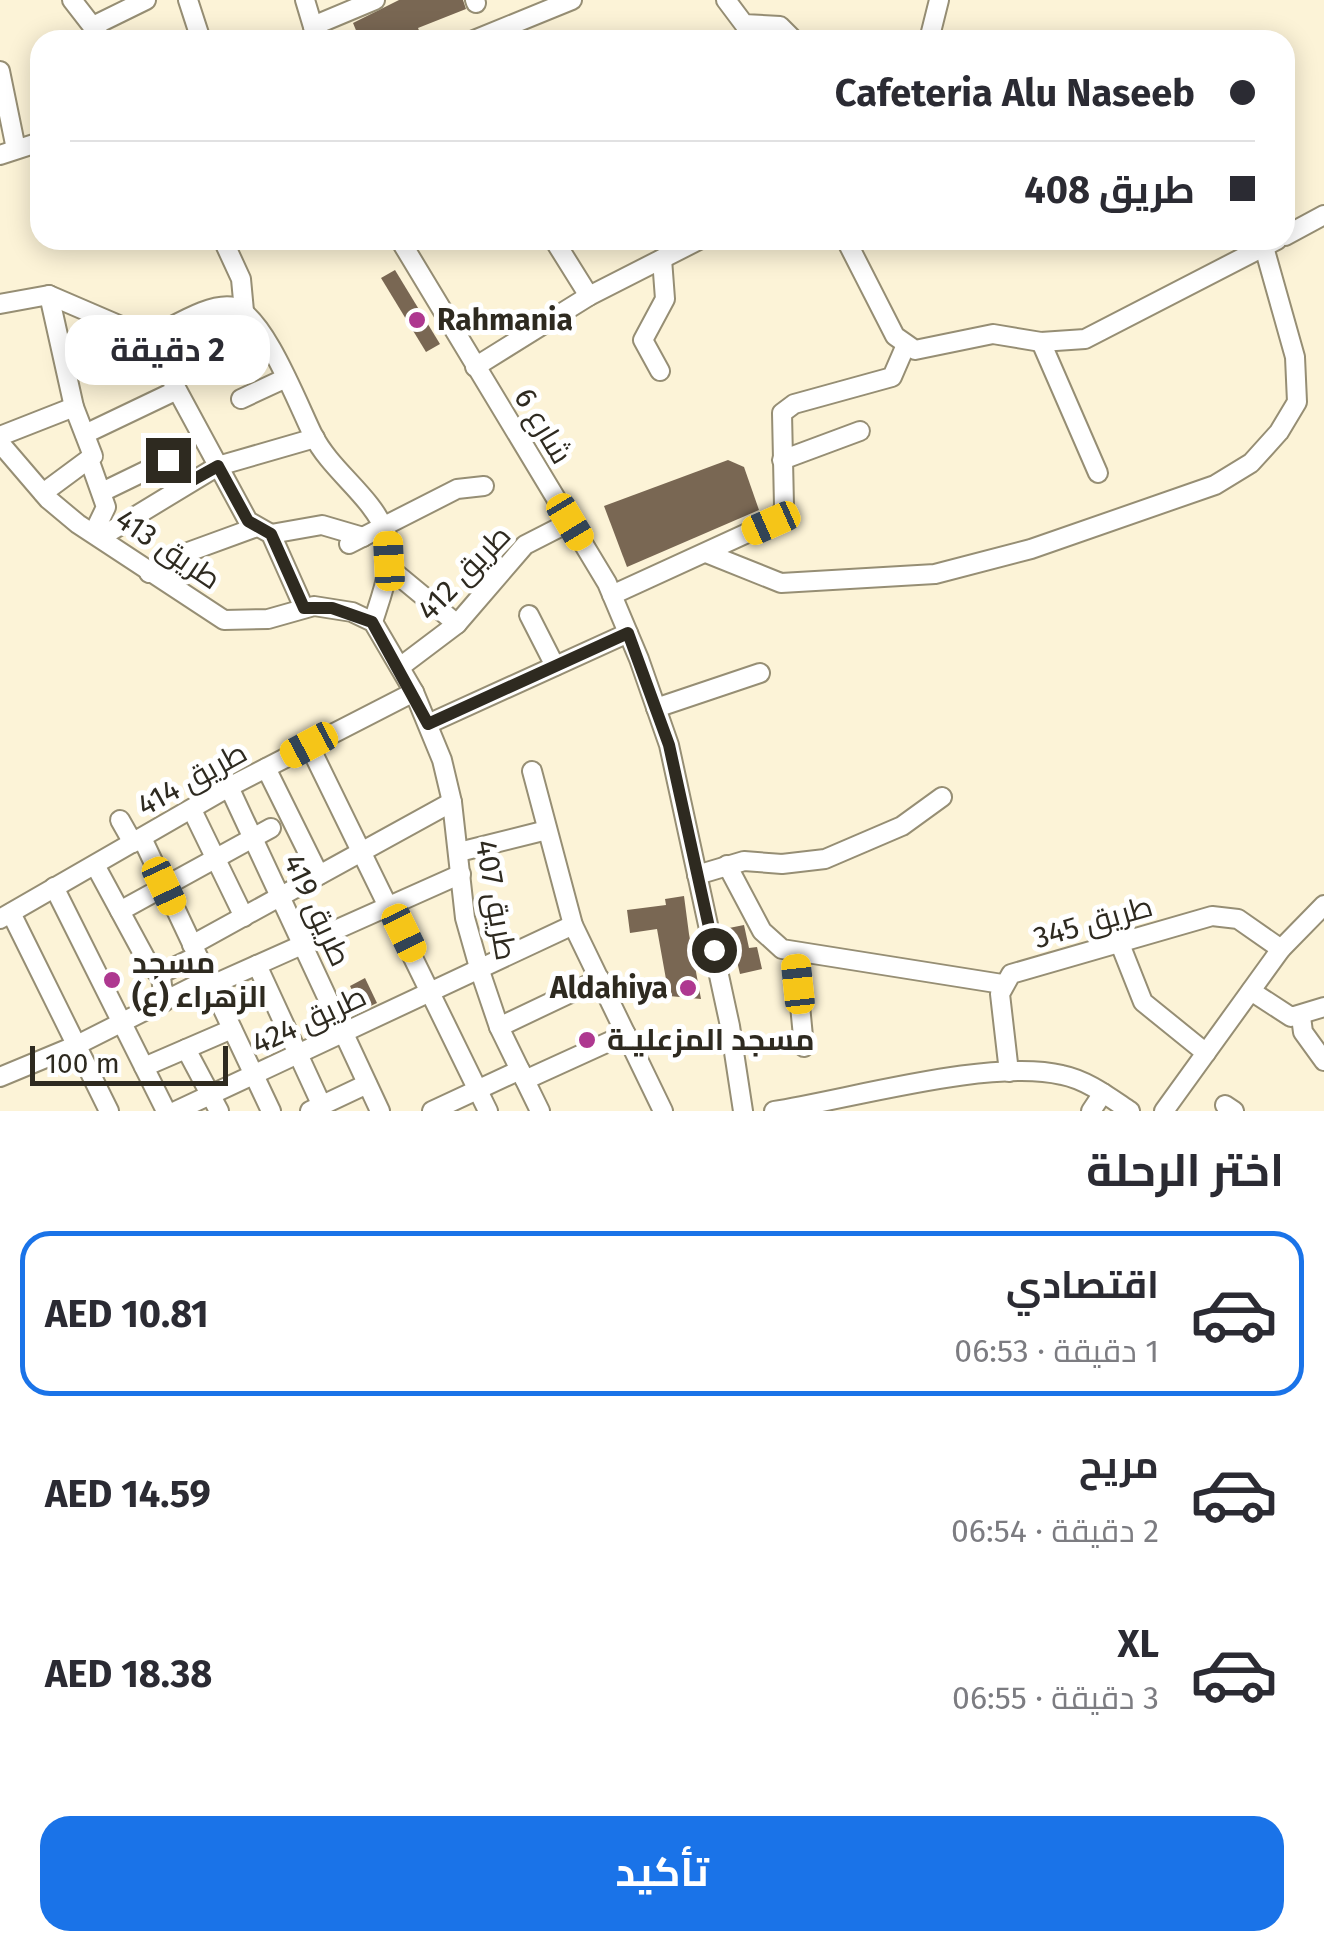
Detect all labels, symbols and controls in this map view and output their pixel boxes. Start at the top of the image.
text: Cafeteria Alu Naseeb [835,70,1195,116]
text: طريق 408 [1024,167,1195,213]
place label: Rahmania [437,302,573,338]
marker: Rahmania [406,309,428,331]
callout: 2 دقيقة [66,315,270,385]
text: 2 دقيقة [110,331,225,369]
street label: شارع 6 [505,382,580,471]
route end [146,438,191,483]
car [542,489,598,555]
car [737,497,805,549]
street label: طريق 413 [109,501,227,597]
street label: طريق 412 [410,518,518,628]
car [372,530,406,592]
car [275,718,343,772]
street label: طريق 414 [131,734,253,824]
street label: طريق 407 [468,837,524,963]
street label: طريق 419 [275,848,359,972]
car [138,852,190,920]
street label: طريق 345 [1029,888,1157,956]
car [377,899,431,967]
route start [692,928,737,973]
place label: مسجد الزهراء (ع) [132,945,267,1017]
car [780,953,816,1015]
marker: مسجد الزهراء (ع) [101,969,123,991]
place label: Aldahiya [549,970,668,1006]
marker: Aldahiya [677,977,699,999]
street label: طريق 424 [246,978,372,1062]
place label: مسجد المزعليـة [607,1022,815,1058]
marker: مسجد المزعليـة [576,1029,598,1051]
scale bar [30,1041,228,1086]
text: 100 m [45,1047,120,1080]
text: اختر الرحلة [1086,1144,1284,1198]
text: اقتصادي [1006,1262,1159,1308]
icon: car [1189,1269,1279,1359]
text: AED 10.81 [45,1291,209,1337]
text: 1 دقيقة · 06:53 [954,1332,1159,1370]
text: مريح [1079,1442,1159,1488]
icon: car [1189,1449,1279,1539]
text: AED 14.59 [45,1471,211,1517]
text: 2 دقيقة · 06:54 [951,1512,1159,1550]
text: XL [1117,1621,1159,1667]
icon: car [1189,1629,1279,1719]
text: AED 18.38 [45,1651,212,1697]
text: 3 دقيقة · 06:55 [952,1679,1159,1717]
button: تأكيد [40,1816,1284,1931]

